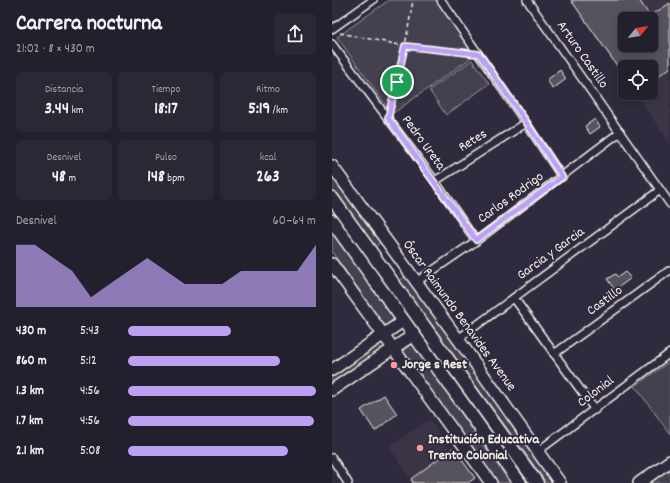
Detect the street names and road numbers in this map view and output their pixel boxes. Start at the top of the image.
street label: Arturo Castillo [551,17,613,93]
street label: Pedro Ureta [396,111,450,175]
street label: Retes [455,124,491,157]
street label: Carlos Rodrigo [474,167,548,229]
street label: Garcia y Garcia [513,222,589,285]
street label: Óscar Raimundo Benavides Avenue [397,236,521,396]
street label: Castillo [583,281,627,321]
street label: Colonial [573,371,619,413]

